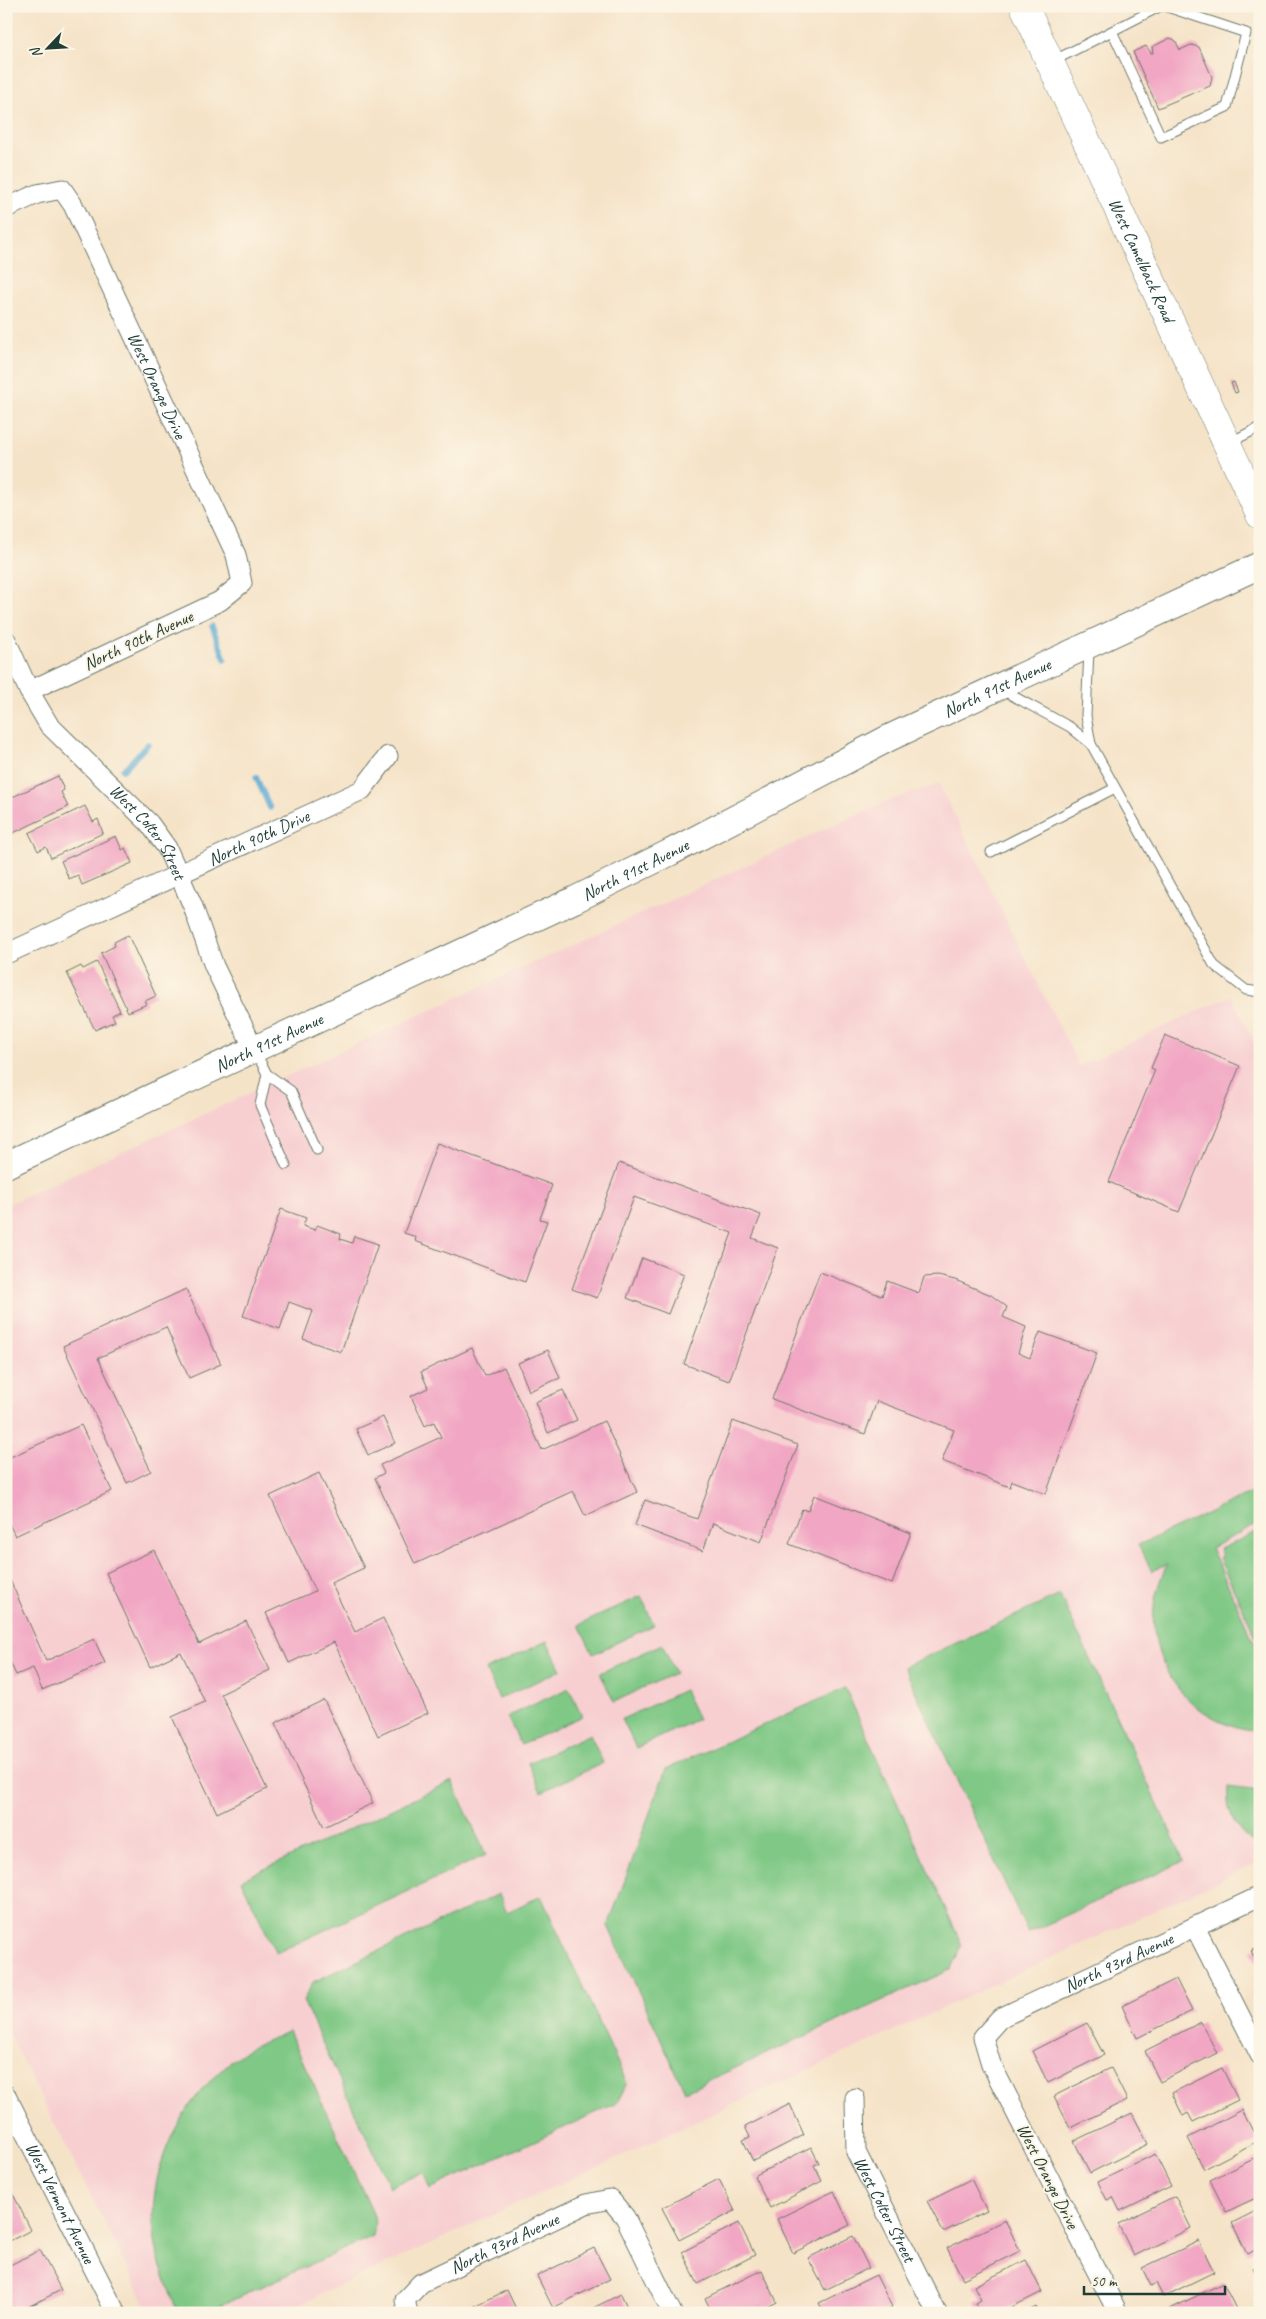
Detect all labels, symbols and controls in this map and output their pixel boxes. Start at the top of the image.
north arrow [22,22,72,72]
text: N [26,44,46,61]
street label: West Camelback Road [1104,195,1181,328]
street label: West Orange Drive [123,329,192,443]
street label: North 90th Avenue [80,605,197,675]
street label: North 91st Avenue [939,653,1055,722]
street label: West Colter Street [105,779,191,885]
street label: North 90th Drive [204,804,314,871]
street label: North 91st Avenue [578,833,693,905]
street label: North 91st Avenue [211,1007,327,1077]
street label: North 93rd Avenue [1060,1927,1177,1997]
street label: West Orange Drive [1012,2120,1084,2233]
street label: West Vermont Avenue [21,2139,101,2268]
street label: West Colter Street [849,2153,921,2267]
street label: North 93rd Avenue [446,2207,563,2278]
scale bar [1084,2264,1225,2296]
text: 50 m [1091,2272,1118,2291]

